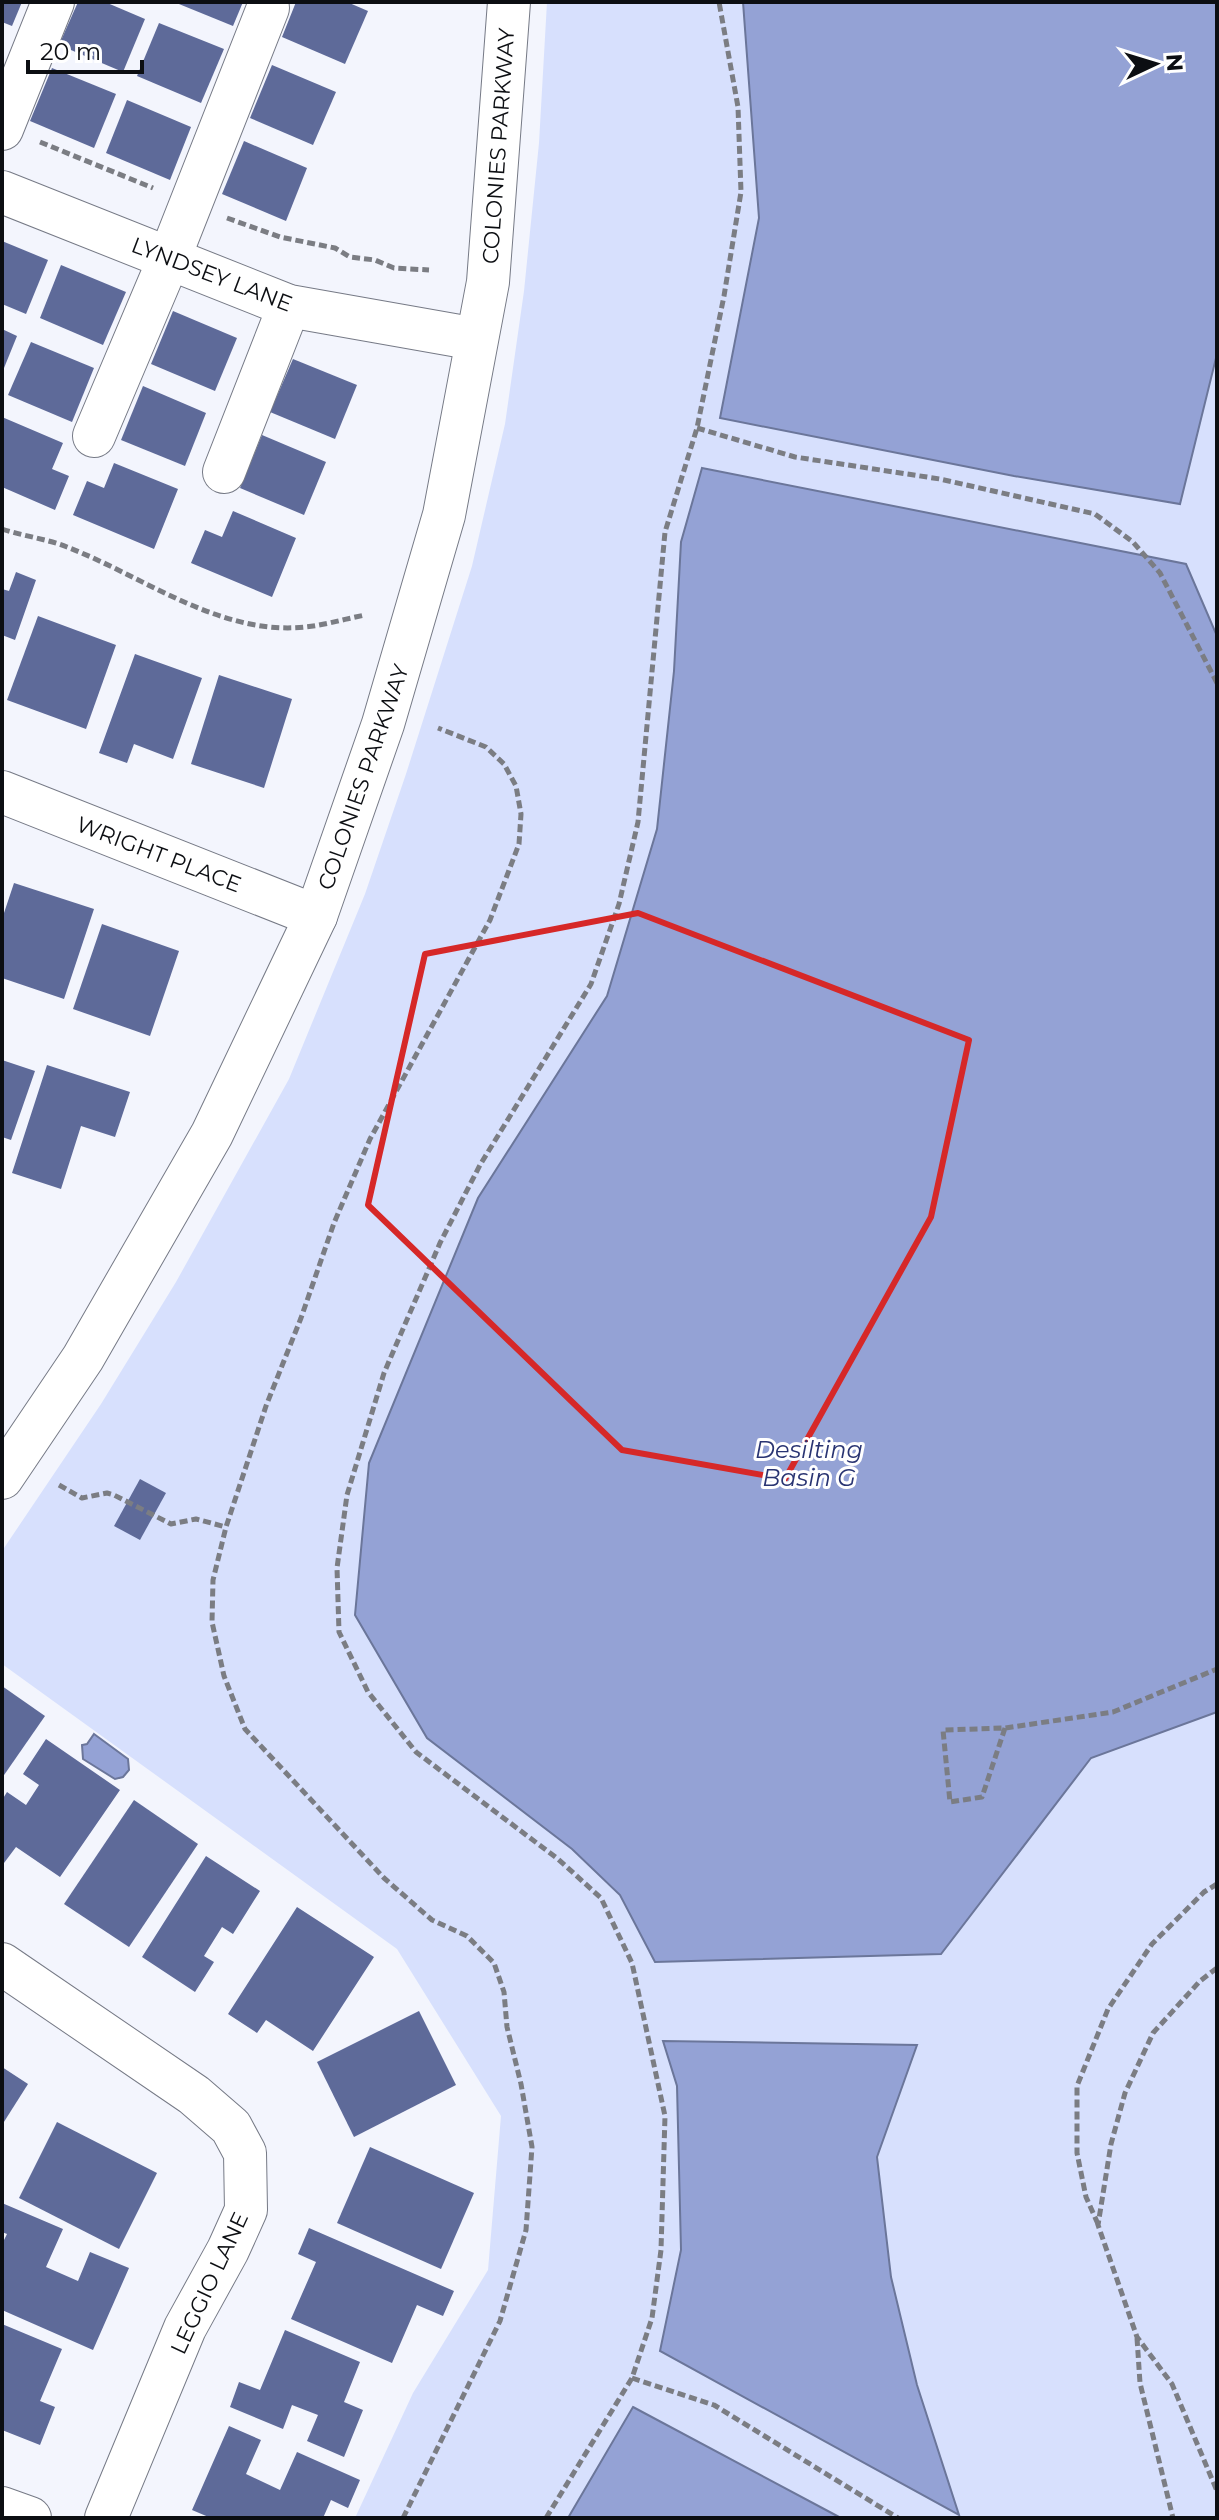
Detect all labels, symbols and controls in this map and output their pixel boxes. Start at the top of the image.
scale bar [28,24,142,74]
north arrow [1115,24,1195,104]
street label: COLONIES PARKWAY [477,27,520,265]
text: 20 m [40,37,101,66]
text: N [1160,53,1189,72]
street label: LYNDSEY LANE [128,231,296,318]
street label: COLONIES PARKWAY [312,661,415,893]
street label: WRIGHT PLACE [73,811,245,898]
water label: Desilting Basin G [755,1435,863,1492]
street label: LEGGIO LANE [165,2208,254,2359]

